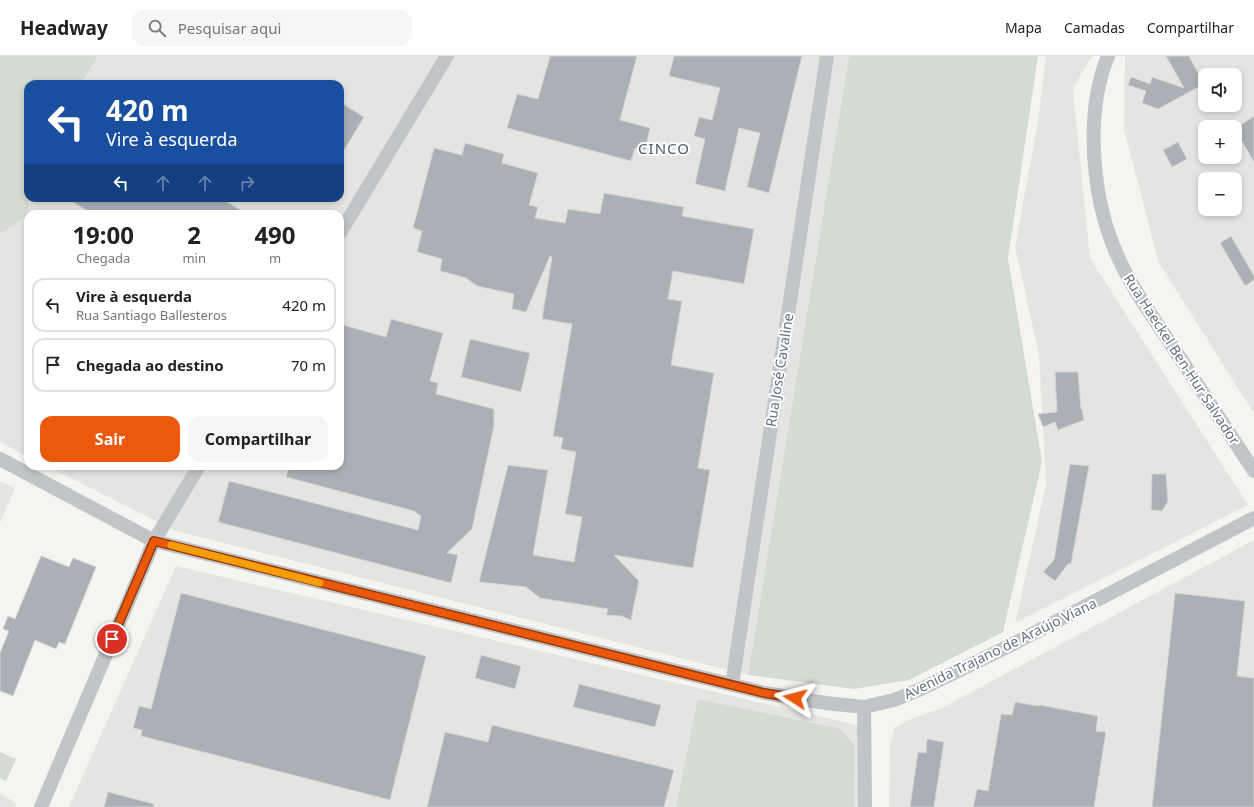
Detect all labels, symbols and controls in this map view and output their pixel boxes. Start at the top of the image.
search box [132,10,412,46]
text: Headway [20,15,108,41]
icon: search [146,17,168,39]
text: Pesquisar aqui [178,18,281,38]
text: Mapa [1005,18,1042,37]
text: Camadas [1064,18,1125,37]
text: Compartilhar [1147,18,1234,37]
map controls [1198,68,1242,216]
button: sound [1198,68,1242,112]
text: 420 m [106,91,189,129]
icon: left [40,96,92,148]
button: + [1198,120,1242,164]
text: Vire à esquerda [106,127,238,151]
district label: CINCO [638,138,690,158]
icon: left [110,172,132,194]
icon: ahead [152,172,174,194]
icon: ahead [194,172,216,194]
icon: right [236,172,258,194]
button: − [1198,172,1242,216]
text: 19:00 [72,218,134,251]
text: 2 [187,218,201,251]
text: 490 [254,218,296,251]
text: Chegada [76,249,130,267]
text: min [182,249,206,267]
text: m [269,249,281,267]
street label: Rua Haeckel Ben-Hur Salvador [1120,270,1245,448]
text: Vire à esquerda [76,286,192,306]
icon: left [42,294,64,316]
text: 420 m [282,295,326,315]
text: Rua Santiago Ballesteros [76,306,227,324]
street label: Rua José Cavaline [761,312,797,428]
icon: arrive [42,354,64,376]
text: Chegada ao destino [76,355,224,375]
text: 70 m [291,355,326,375]
button: Sair [40,416,180,462]
button: Compartilhar [188,416,328,462]
street label: Avenida Trajano de Araújo Viana [900,593,1100,703]
pin [95,622,129,656]
icon: arrive [101,628,123,650]
position arrow [774,677,816,719]

